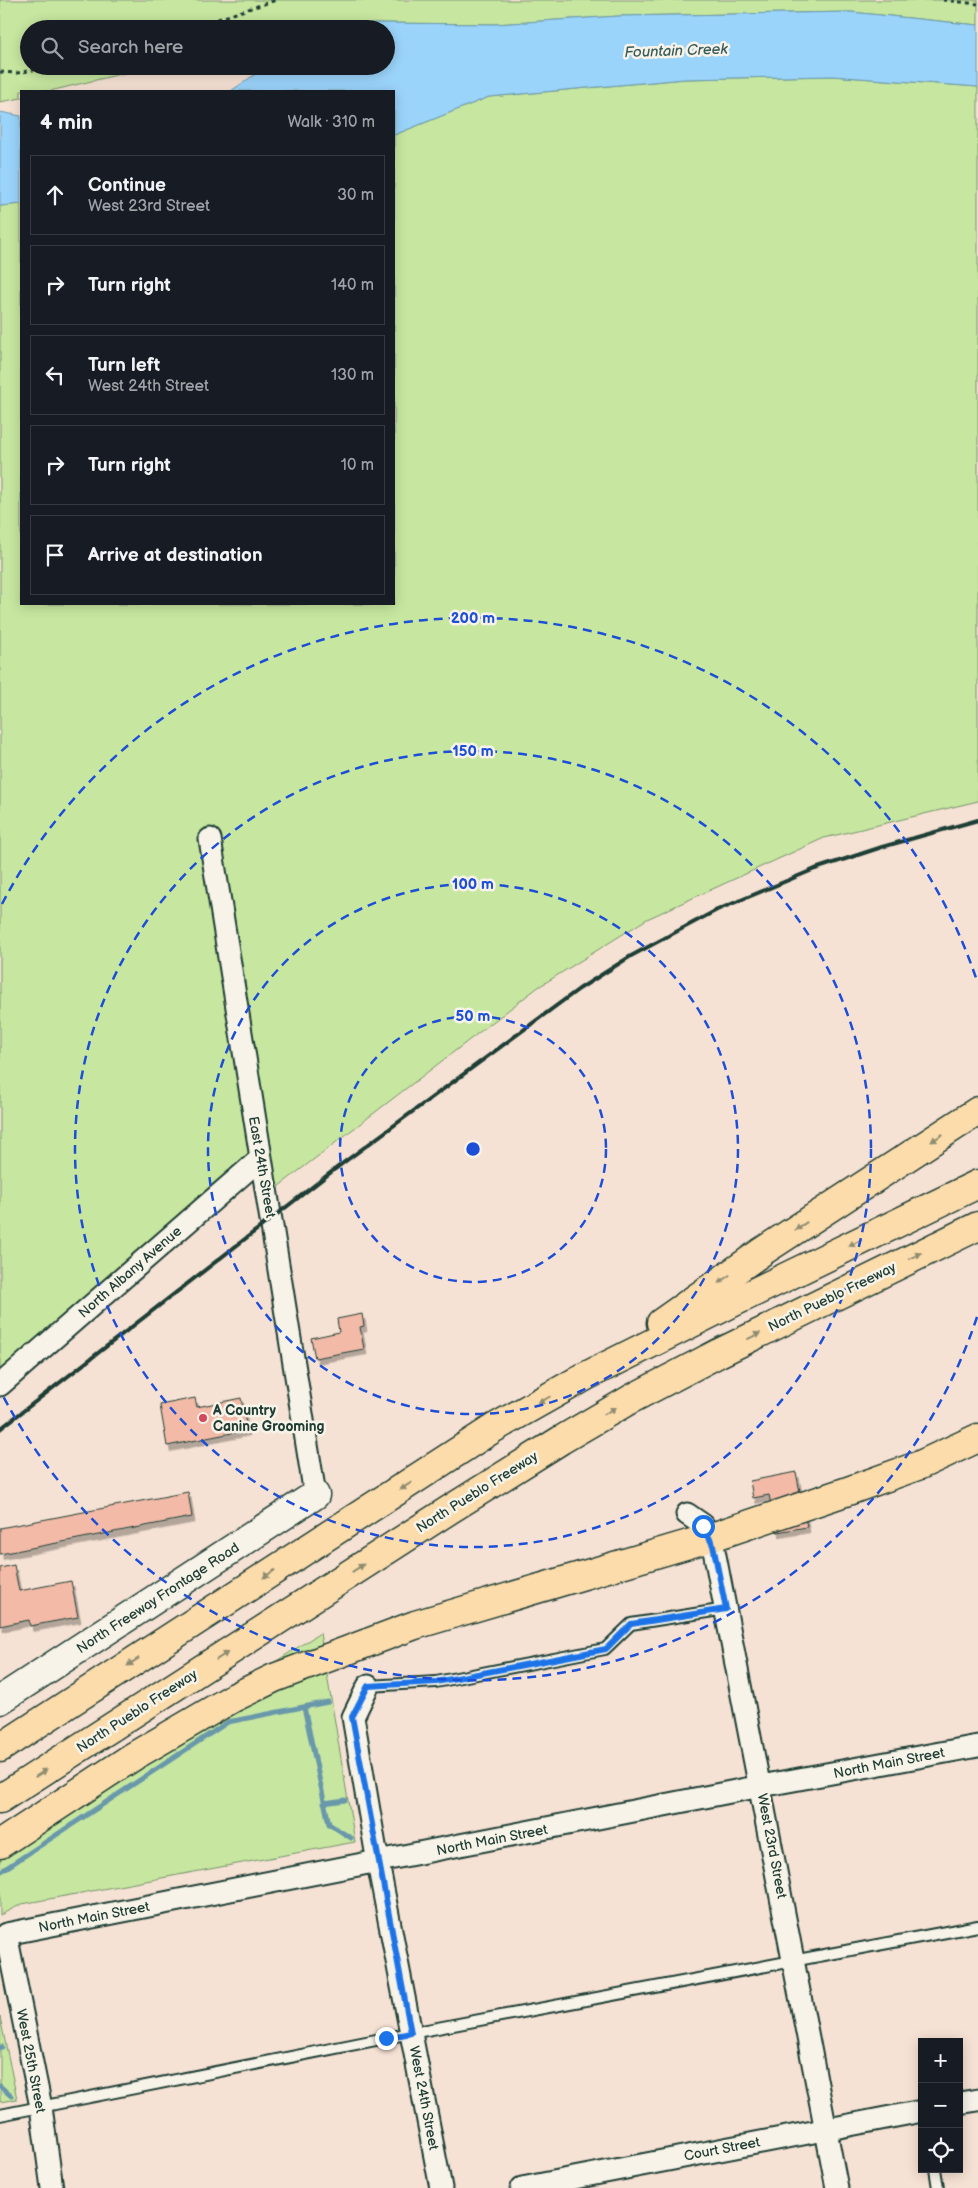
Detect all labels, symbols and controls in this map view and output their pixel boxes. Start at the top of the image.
search box [20,20,395,75]
icon: search [38,34,66,62]
text: Search here [78,36,183,59]
water label: Fountain Creek [624,40,729,62]
text: 4 min [40,110,93,135]
text: Walk · 310 m [287,113,375,132]
text: Continue [88,174,166,197]
icon: ahead [41,181,69,209]
text: 30 m [337,186,374,205]
text: West 23rd Street [88,197,210,216]
icon: right [41,271,69,299]
text: Turn right [88,274,171,297]
text: 140 m [331,276,374,295]
text: Turn left [88,354,160,377]
icon: left [41,361,69,389]
text: 130 m [331,366,374,385]
text: West 24th Street [88,377,209,396]
icon: right [41,451,69,479]
text: Turn right [88,454,171,477]
text: 10 m [341,456,374,475]
icon: arrive [41,541,69,569]
text: Arrive at destination [88,544,263,567]
text: 200 m [451,609,495,628]
text: 150 m [452,742,494,761]
text: 100 m [452,875,494,894]
text: 50 m [456,1007,491,1026]
street label: East 24th Street [245,1115,279,1220]
one-way arrow [930,1133,944,1143]
centre of rings [464,1140,482,1158]
one-way arrow [794,1221,807,1231]
street label: North Albany Avenue [75,1223,185,1321]
one-way arrow [848,1240,862,1248]
one-way arrow [908,1252,922,1260]
street label: North Pueblo Freeway [765,1258,899,1335]
one-way arrow [717,1274,730,1284]
one-way arrow [747,1331,761,1339]
one-way arrow [537,1396,550,1405]
place label: A Country Canine Grooming [212,1402,325,1435]
one-way arrow [603,1407,617,1416]
marker: A Country Canine Grooming [197,1412,209,1424]
street label: North Pueblo Freeway [413,1447,542,1536]
one-way arrow [399,1481,412,1490]
route start [692,1515,715,1538]
street label: North Freeway Frontage Road [74,1539,242,1657]
one-way arrow [352,1564,365,1573]
one-way arrow [262,1569,276,1579]
one-way arrow [215,1652,228,1661]
one-way arrow [126,1657,139,1667]
street label: North Pueblo Freeway [74,1665,201,1756]
street label: North Main Street [832,1744,947,1782]
one-way arrow [34,1768,48,1778]
street label: West 23rd Street [753,1792,791,1901]
street label: North Main Street [435,1821,550,1859]
street label: North Main Street [37,1898,152,1936]
street label: West 25th Street [13,2008,50,2115]
route end [375,2027,398,2050]
map controls [918,2038,963,2173]
button: + [918,2038,963,2083]
street label: West 24th Street [406,2044,443,2152]
button: − [918,2083,963,2128]
button: locate [918,2128,963,2173]
street label: Court Street [683,2133,762,2165]

